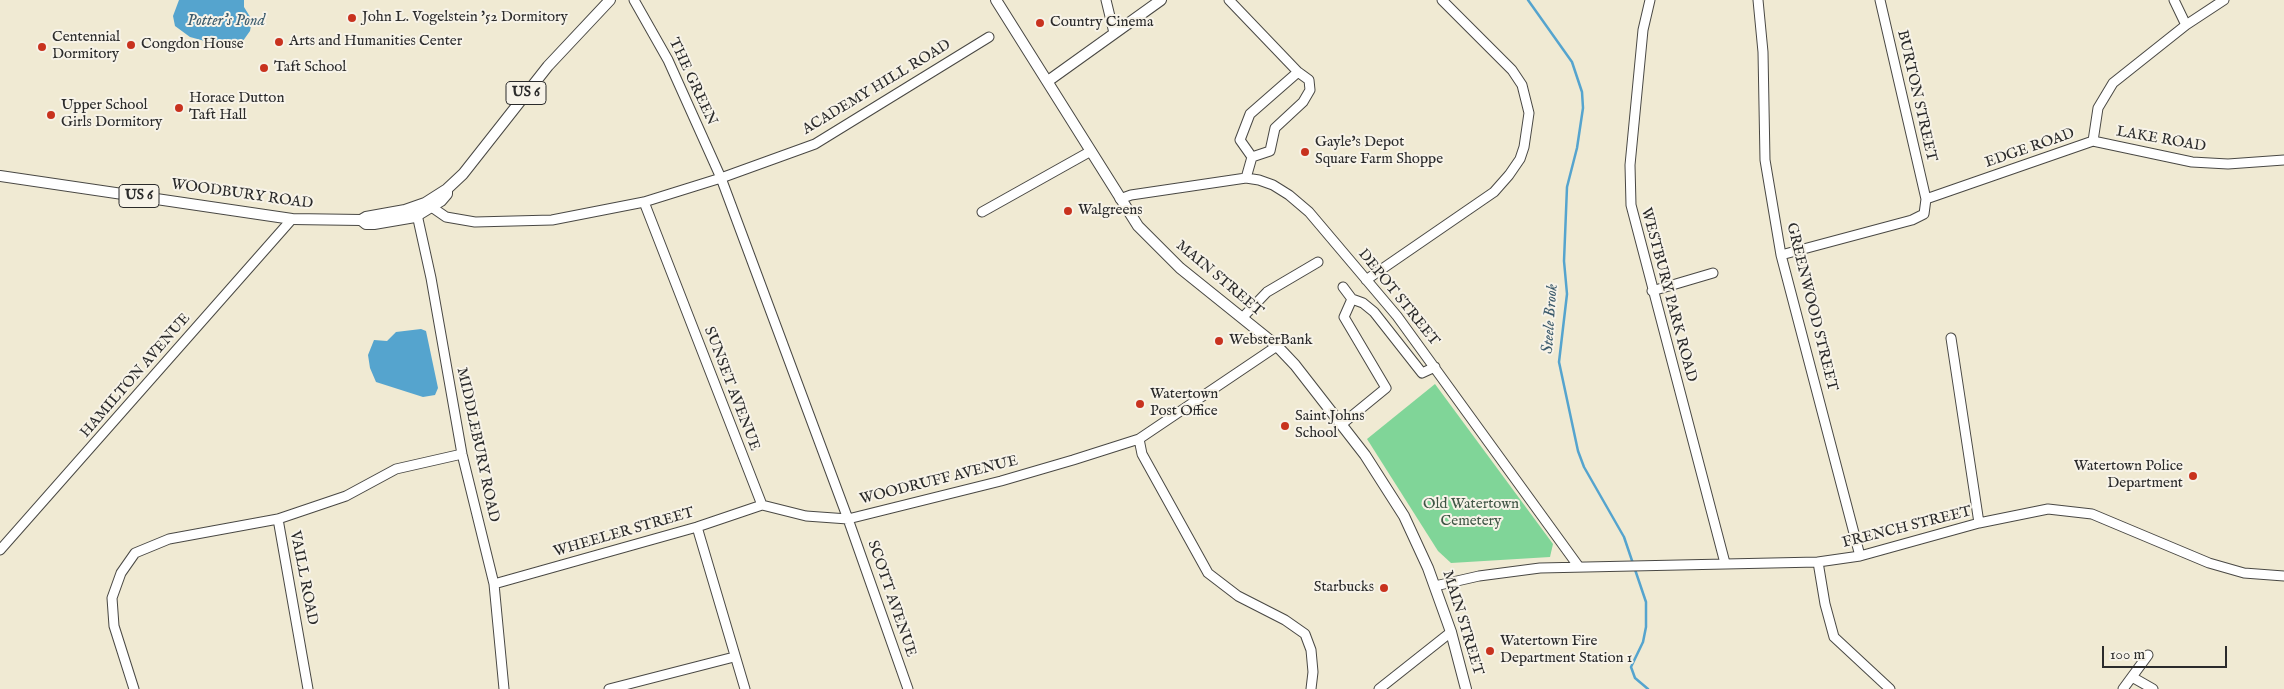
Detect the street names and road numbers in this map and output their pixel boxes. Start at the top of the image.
street label: BURTON STREET [1892,28,1940,164]
street label: THE GREEN [664,35,720,129]
street label: ACADEMY HILL ROAD [800,37,954,139]
road number: US 6 [506,82,546,105]
street label: LAKE ROAD [2115,123,2207,157]
street label: EDGE ROAD [1983,125,2077,173]
street label: WOODBURY ROAD [170,176,314,214]
road number: US 6 [119,185,159,208]
street label: WESTBURY PARK ROAD [1636,206,1700,384]
street label: GREENWOOD STREET [1781,221,1841,393]
street label: MAIN STREET [1172,237,1266,321]
street label: DEPOT STREET [1353,246,1443,350]
street label: HAMILTON AVENUE [77,310,195,442]
street label: SUNSET AVENUE [699,325,763,453]
street label: MIDDLEBURY ROAD [452,366,502,524]
street label: WOODRUFF AVENUE [858,453,1020,509]
street label: FRENCH STREET [1840,503,1974,553]
street label: WHEELER STREET [552,504,696,562]
street label: VAILL ROAD [285,529,321,627]
street label: SCOTT AVENUE [863,538,919,660]
street label: MAIN STREET [1438,568,1486,678]

